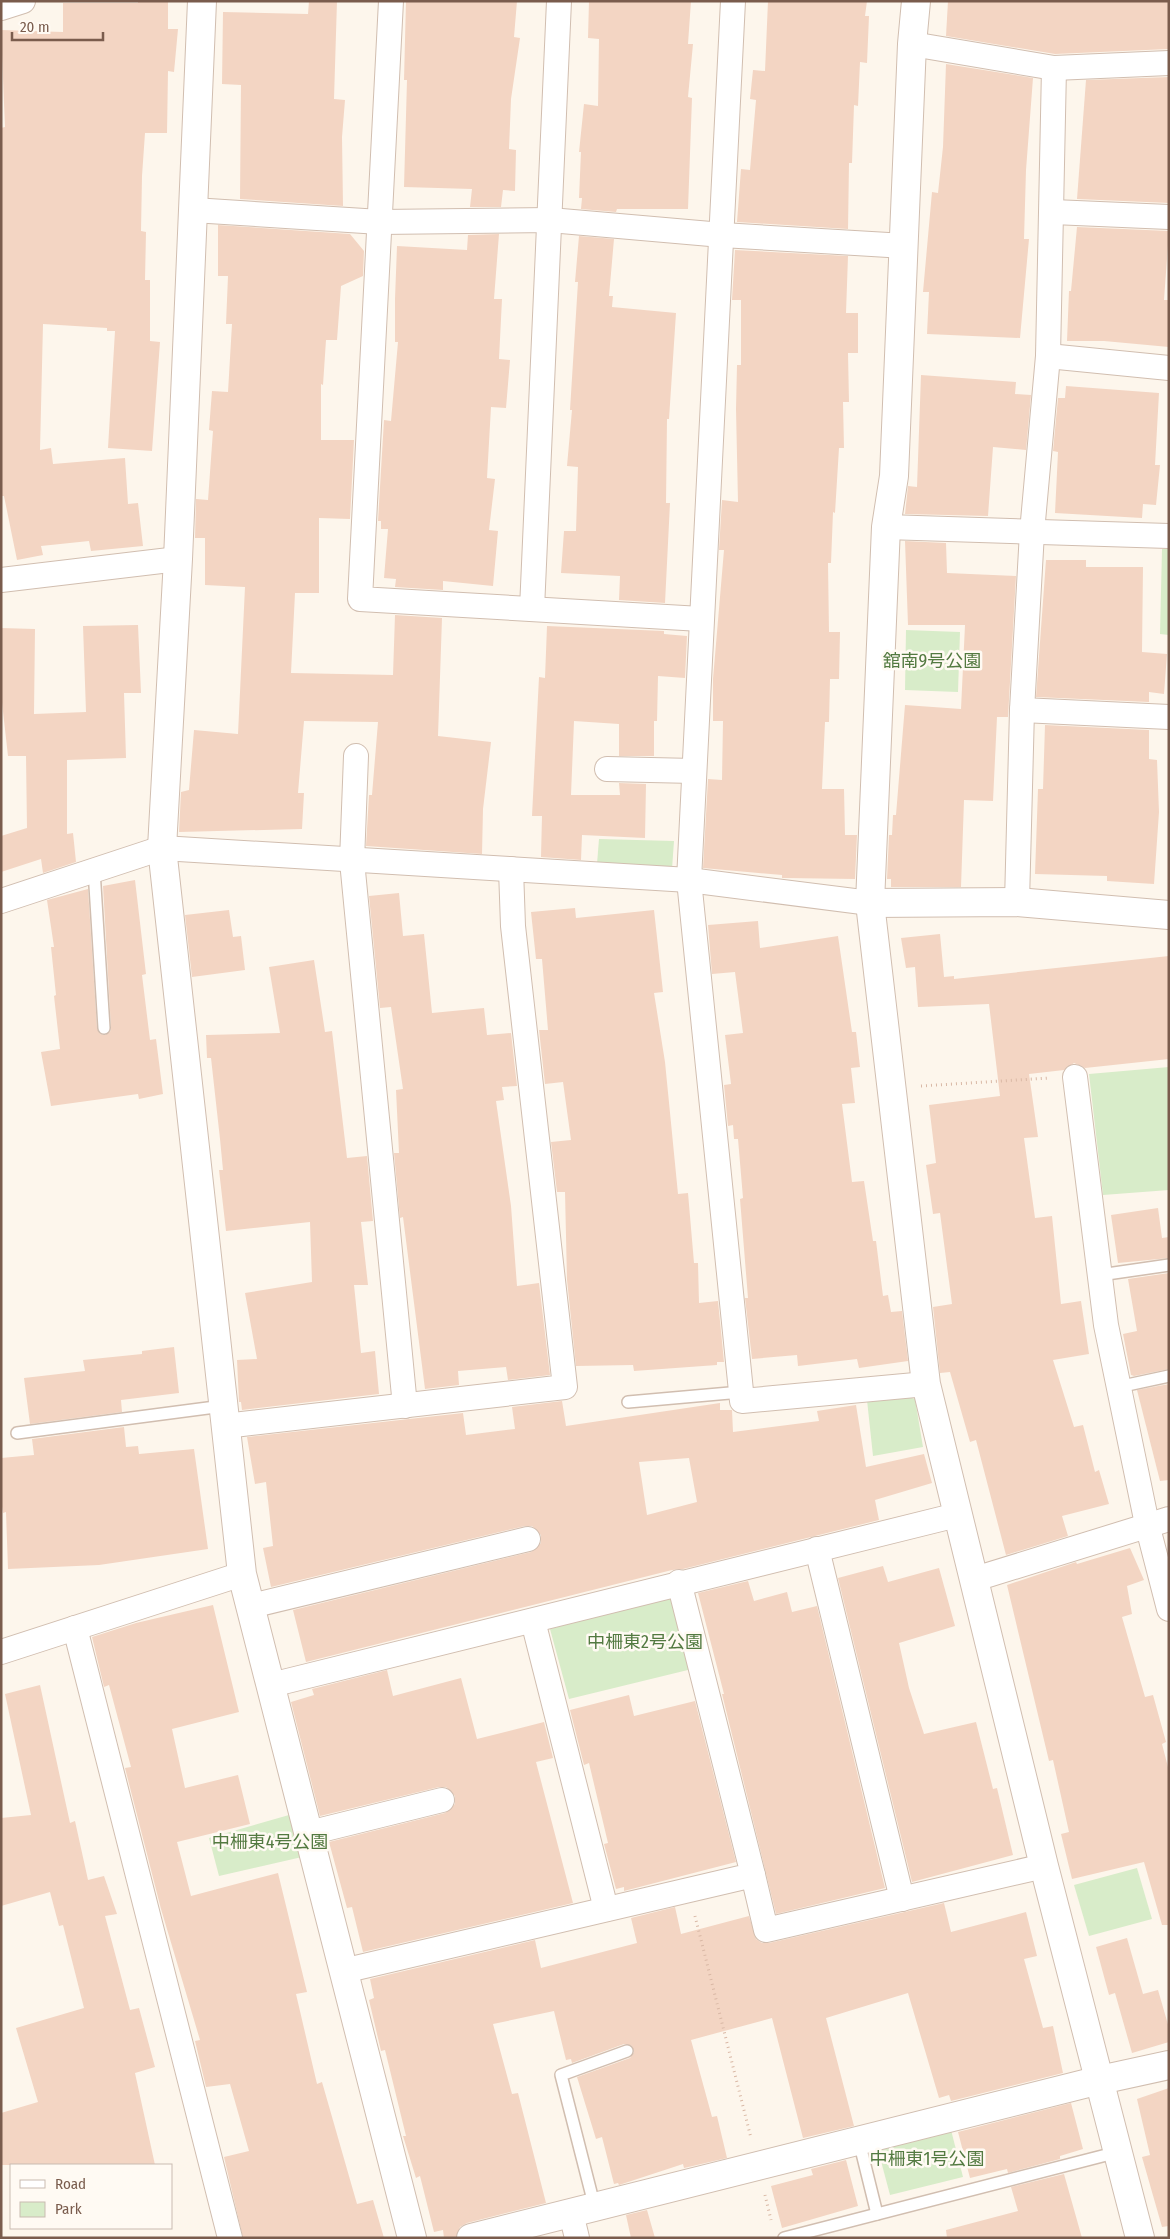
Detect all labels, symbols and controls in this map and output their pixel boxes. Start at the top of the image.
scale bar [12,10,104,42]
text: 20 m [20,18,50,36]
park label: 舘南9号公園 [883,650,981,672]
park label: 中柵東2号公園 [587,1631,703,1653]
park label: 中柵東4号公園 [212,1831,328,1853]
park label: 中柵東1号公園 [869,2148,985,2170]
legend [10,2164,172,2229]
text: Road [55,2175,86,2193]
text: Park [55,2200,82,2218]

